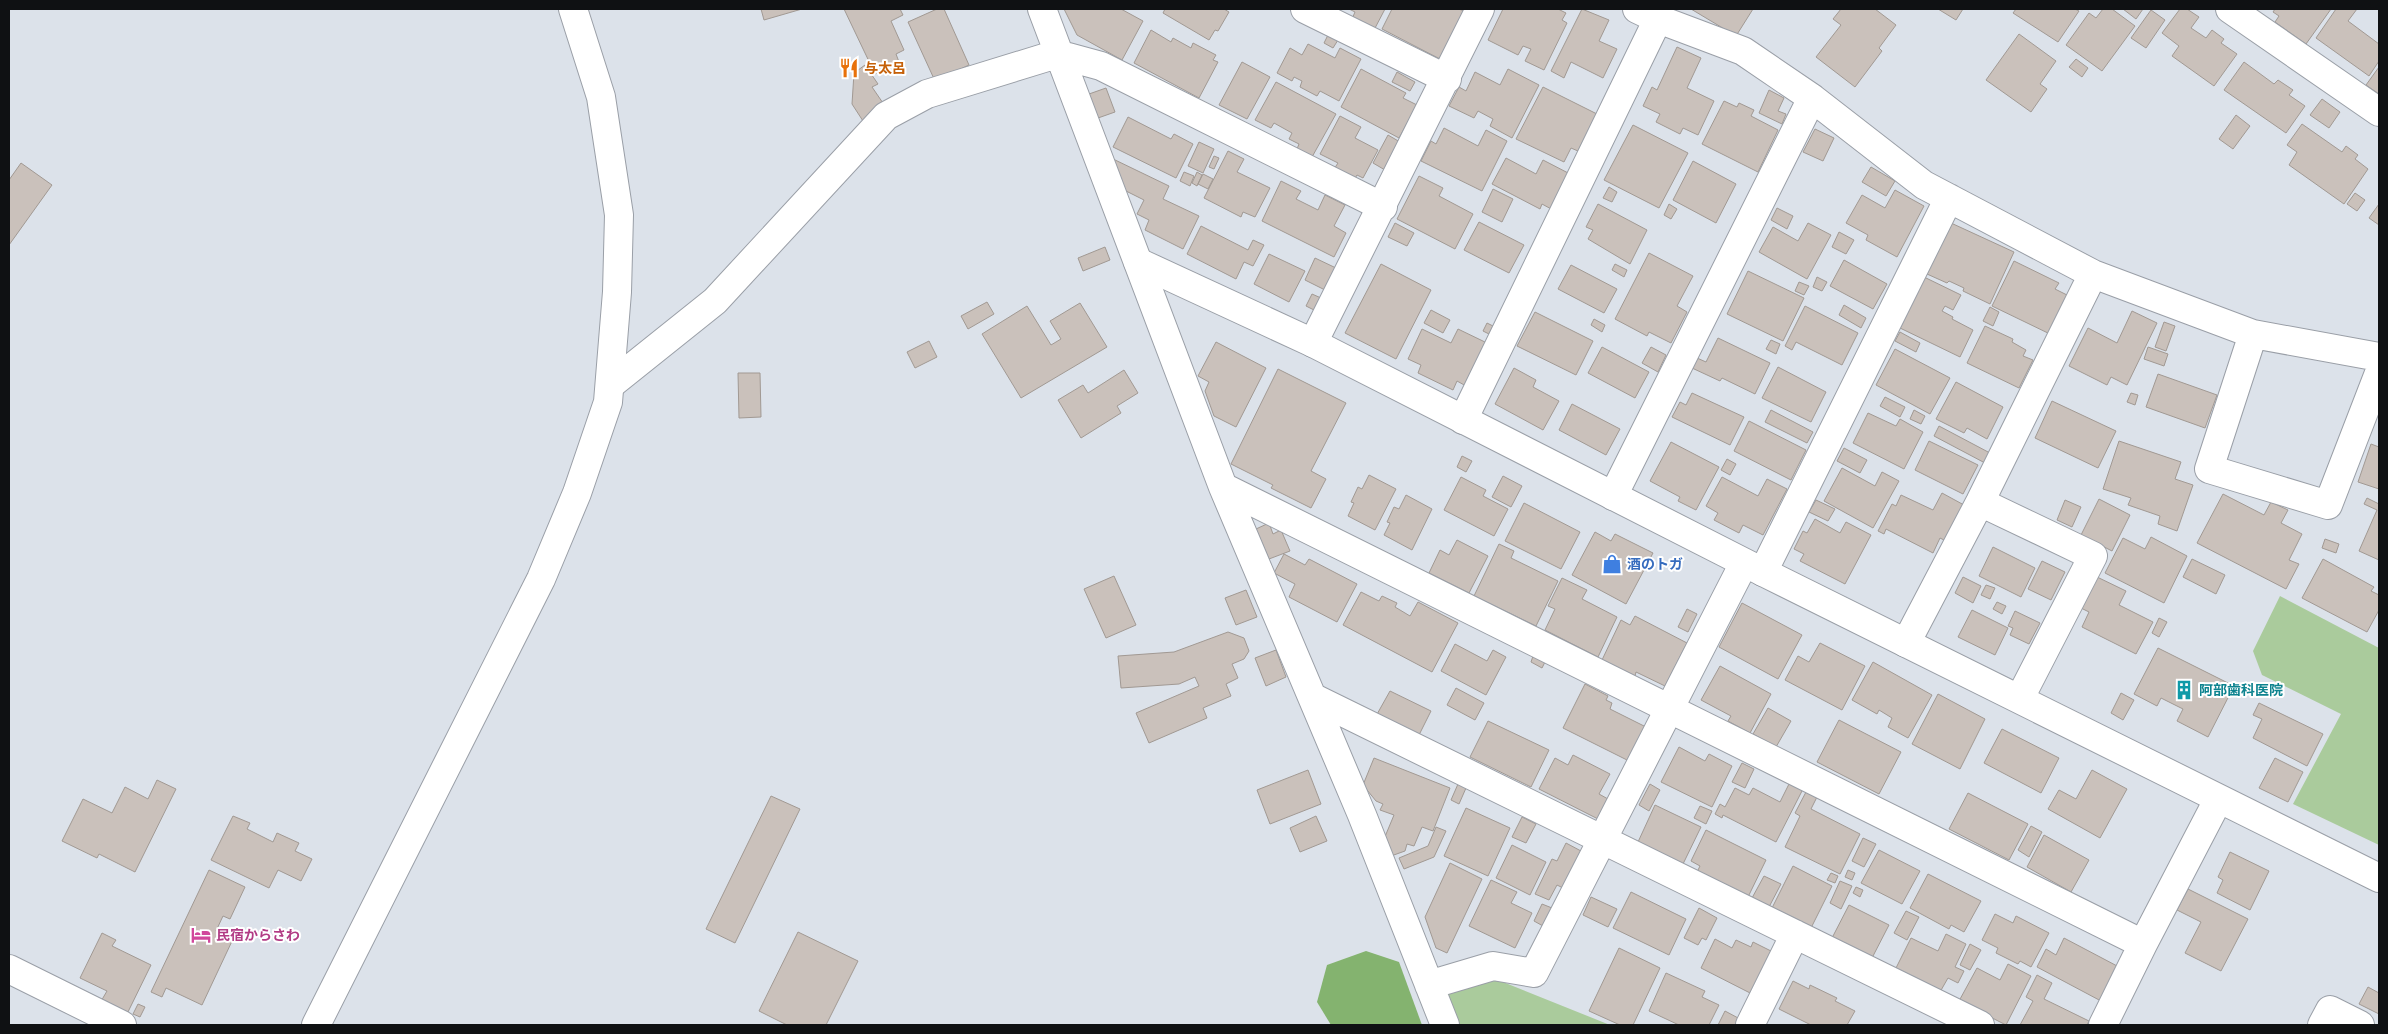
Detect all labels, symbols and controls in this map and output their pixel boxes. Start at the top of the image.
restaurant icon: 与太呂 [838,57,860,79]
place label: 与太呂 [864,61,906,76]
shop icon: 酒のトガ [1601,553,1623,575]
place label: 酒のトガ [1627,557,1683,572]
building icon: 阿部歯科医院 [2173,679,2195,701]
place label: 阿部歯科医院 [2199,683,2283,698]
hotel icon: 民宿からさわ [190,924,212,946]
place label: 民宿からさわ [216,928,300,943]

